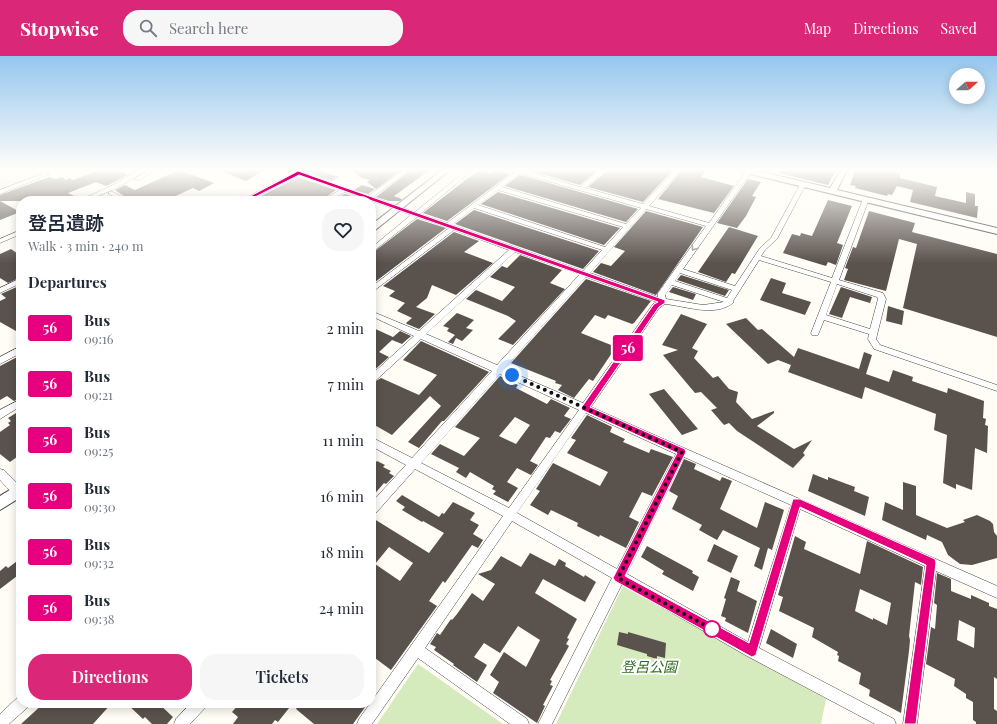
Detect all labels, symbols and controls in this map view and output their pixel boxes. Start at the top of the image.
search box [123,10,403,46]
text: Stopwise [20,15,99,41]
icon: search [137,17,159,39]
text: Search here [169,18,248,38]
text: Map [804,19,831,38]
text: Directions [853,19,919,38]
text: Saved [941,19,977,38]
north arrow [949,68,985,104]
map controls [949,68,985,104]
text: 登呂遺跡 [28,209,104,235]
button: heart [322,209,364,251]
text: Walk · 3 min · 240 m [28,237,144,254]
one-way arrow [692,243,699,250]
text: Departures [28,272,107,292]
text: Bus [84,310,110,330]
text: 56 [43,318,57,337]
text: 2 min [326,318,364,338]
text: 09:16 [84,330,113,347]
line badge: 56 [610,335,646,361]
text: 56 [621,338,635,357]
your location [502,365,522,385]
text: Bus [84,366,110,386]
text: 56 [43,374,57,393]
text: 7 min [328,374,364,394]
text: 09:21 [84,386,113,403]
text: Bus [84,422,110,442]
text: 56 [43,430,57,449]
text: 11 min [322,430,364,450]
text: 09:25 [84,442,114,459]
text: Bus [84,478,110,498]
text: 56 [43,486,57,505]
text: 16 min [320,486,364,506]
text: 09:30 [84,498,116,515]
text: Bus [84,534,110,554]
text: 56 [43,542,57,561]
text: 18 min [320,542,364,562]
text: 09:32 [84,554,114,571]
text: Bus [84,590,110,610]
text: 56 [43,598,57,617]
text: 24 min [319,598,364,618]
text: 09:38 [84,610,115,627]
unlabelled marker [703,620,721,638]
button: Directions [28,654,192,700]
button: Tickets [200,654,364,700]
park label: 登呂公園 [621,657,679,676]

